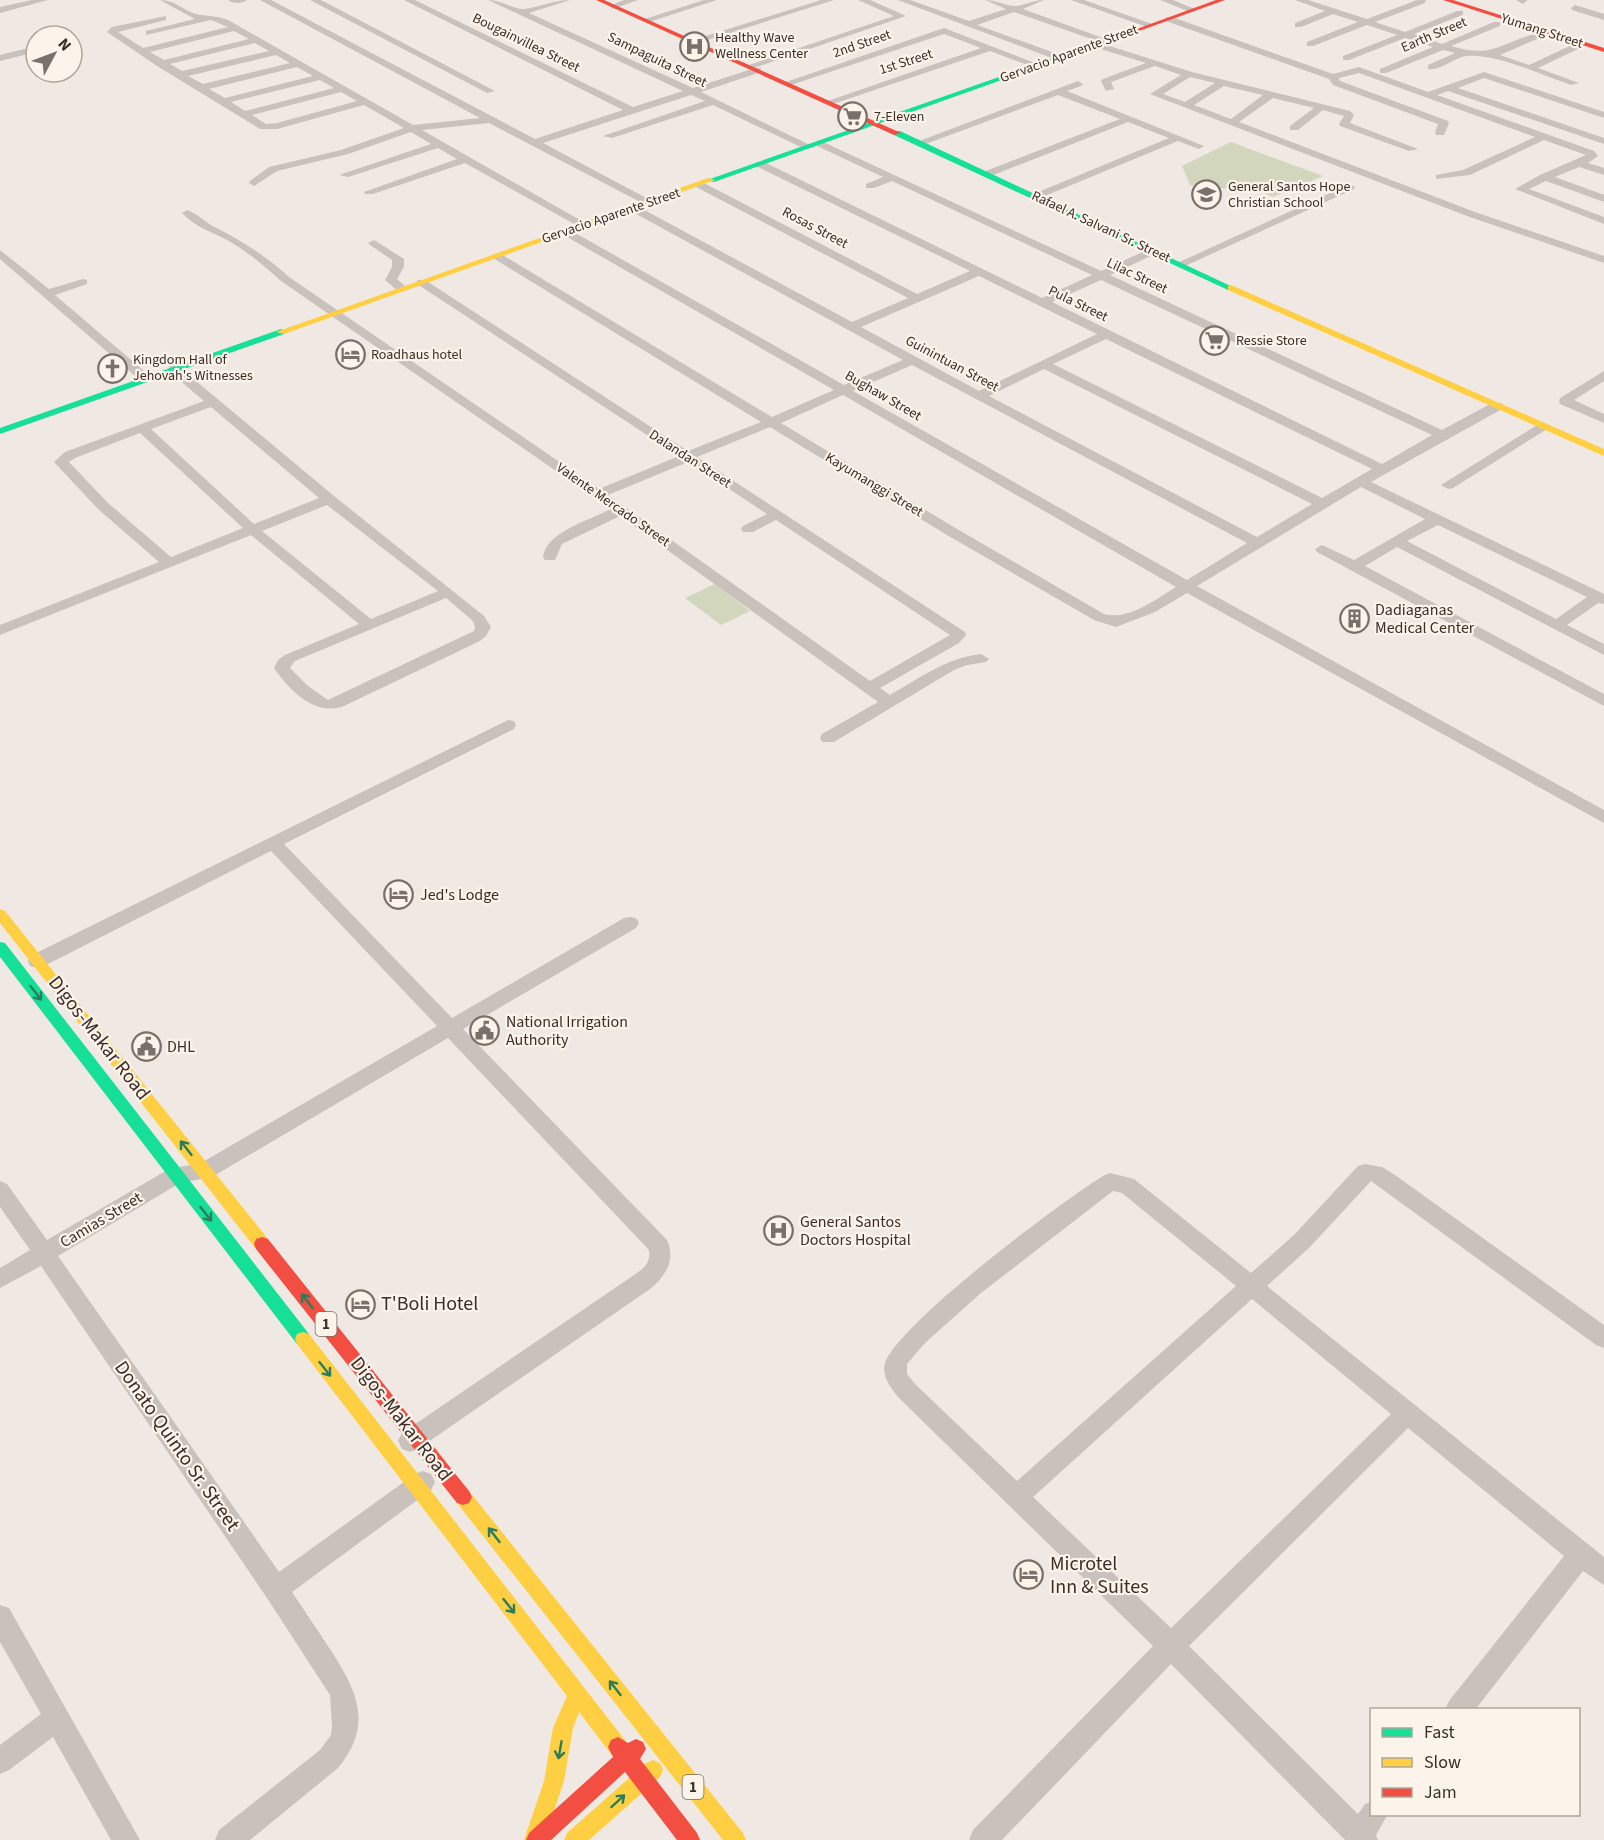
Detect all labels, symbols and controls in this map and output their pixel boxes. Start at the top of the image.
street label: Bougainvillea Street [469,8,583,78]
street label: Yumang Street [1498,8,1586,54]
street label: Earth Street [1398,12,1470,58]
street label: Gervacio Aparente Street [997,20,1141,88]
north arrow [24,24,84,84]
street label: 2nd Street [830,25,894,63]
street label: Sampaguita Street [604,27,710,93]
place label: Healthy Wave Wellness Center [715,28,808,64]
hospital icon: Healthy Wave Wellness Center [678,30,710,62]
text: N [53,34,76,56]
street label: 1st Street [877,44,936,80]
supermarket icon: 7-Eleven [837,101,869,133]
place label: 7-Eleven [874,107,924,127]
place label: General Santos Hope Christian School [1228,177,1351,213]
school or university icon: General Santos Hope Christian School [1191,179,1223,211]
street label: Gervacio Aparente Street [539,183,683,249]
street label: Rafael A. Salvani Sr. Street [1028,186,1174,268]
street label: Rosas Street [778,202,852,254]
street label: Lilac Street [1103,253,1171,299]
street label: Pula Street [1045,281,1111,327]
supermarket icon: Ressie Store [1199,325,1231,357]
street label: Guinintuan Street [902,331,1003,397]
place label: Ressie Store [1236,331,1307,351]
hotel icon: Roadhaus hotel [334,339,366,371]
place label: Roadhaus hotel [371,345,462,365]
place label: Kingdom Hall of Jehovah's Witnesses [133,350,253,386]
church icon: Kingdom Hall of Jehovah's Witnesses [96,352,128,384]
street label: Bughaw Street [841,366,925,426]
street label: Dalandan Street [645,425,735,493]
street label: Kayumanggi Street [821,448,927,522]
street label: Valente Mercado Street [552,458,674,552]
place label: Dadiaganas Medical Center [1375,599,1475,639]
building icon: Dadiaganas Medical Center [1338,603,1370,635]
hotel icon: Jed's Lodge [383,879,415,911]
place label: Jed's Lodge [420,884,499,906]
street label: Digos-Makar Road [42,970,156,1106]
one-way arrow [29,985,42,1001]
place label: National Irrigation Authority [506,1011,628,1051]
public building icon: National Irrigation Authority [469,1015,501,1047]
public building icon: DHL [130,1031,162,1063]
place label: DHL [167,1036,195,1058]
one-way arrow [180,1140,193,1156]
street label: Camias Street [56,1186,147,1253]
one-way arrow [200,1206,213,1222]
place label: General Santos Doctors Hospital [800,1211,911,1251]
hospital icon: General Santos Doctors Hospital [763,1215,795,1247]
hotel icon: T'Boli Hotel [344,1288,376,1320]
place label: T'Boli Hotel [381,1290,478,1318]
one-way arrow [301,1293,314,1309]
road number: 1 [316,1312,336,1336]
street label: Digos-Makar Road [344,1351,458,1487]
street label: Donato Quinto Sr. Street [108,1355,247,1537]
one-way arrow [319,1360,332,1376]
one-way arrow [487,1528,500,1544]
place label: Microtel Inn & Suites [1050,1550,1149,1601]
hotel icon: Microtel Inn & Suites [1013,1559,1045,1591]
one-way arrow [502,1598,515,1614]
one-way arrow [609,1680,622,1696]
legend [1370,1708,1580,1816]
text: Fast [1424,1720,1455,1745]
one-way arrow [555,1739,566,1759]
text: Slow [1424,1750,1461,1775]
road number: 1 [682,1775,704,1799]
text: Jam [1424,1780,1457,1805]
one-way arrow [610,1794,625,1808]

